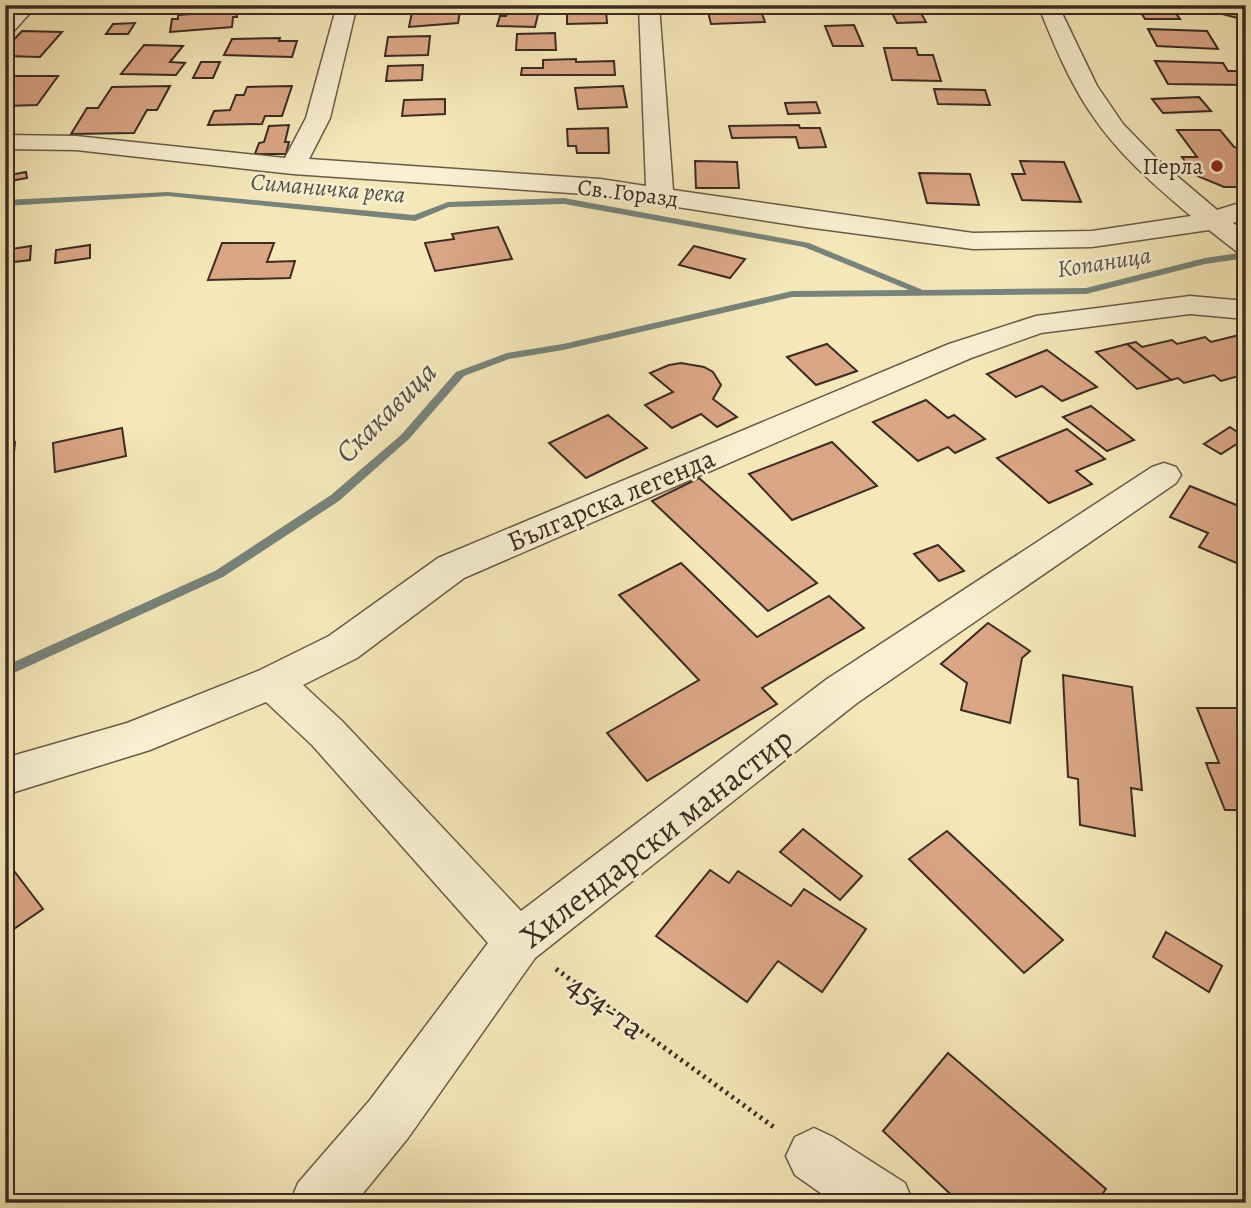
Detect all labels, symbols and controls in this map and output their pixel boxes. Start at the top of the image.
place label: Перла [1143,151,1203,182]
marker: Перла [1209,158,1225,174]
water label: Симаничка река [249,165,407,211]
street label: Св. Горазд [576,171,680,215]
water label: Копаница [1055,239,1153,285]
water label: Скакавица [327,352,446,471]
street label: Българска легенда [501,439,721,561]
street label: Хилендарски манастир [510,716,802,958]
street label: 454-та [558,962,655,1050]

